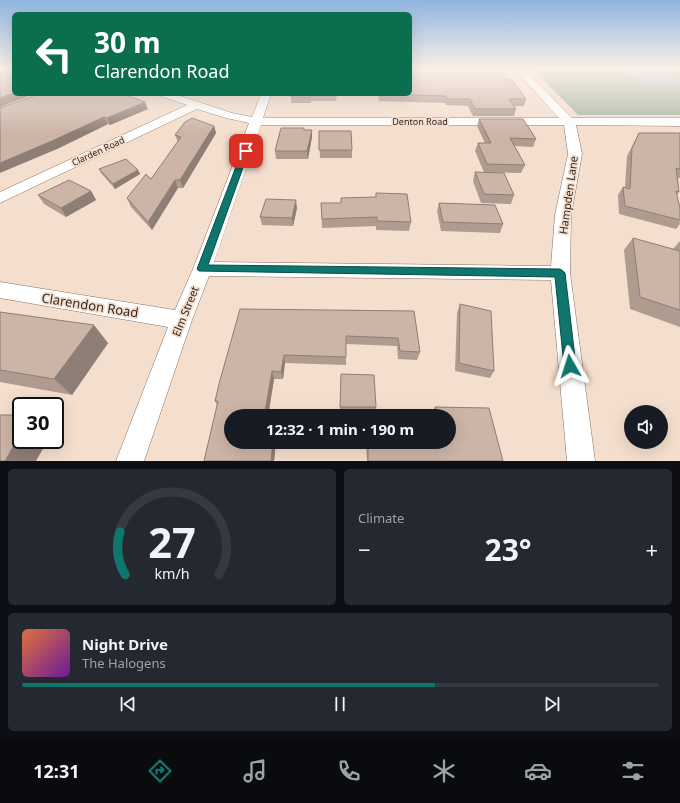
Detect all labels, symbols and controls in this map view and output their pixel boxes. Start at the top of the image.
text: 30 m [94,23,161,61]
icon: left [28,28,80,80]
text: Clarendon Road [94,59,230,83]
street label: Denton Road [392,115,448,128]
street label: Clarden Road [70,133,126,169]
pin [229,134,263,168]
icon: arrive [235,140,257,162]
street label: Hampden Lane [555,155,581,235]
street label: Elm Street [168,284,202,338]
street label: Clarendon Road [40,288,140,322]
position arrow [549,345,591,387]
speed limit sign: 30 [12,397,64,449]
map controls [624,405,668,449]
button: sound [624,405,668,449]
text: 12:32 · 1 min · 190 m [266,419,414,439]
text: Climate [358,509,404,527]
text: 27 [148,514,196,570]
text: 23° [484,529,532,570]
text: − [358,534,371,564]
text: + [645,534,658,564]
text: km/h [154,564,190,583]
text: Night Drive [82,634,168,654]
text: The Halogens [82,654,166,672]
icon: previous [117,693,139,715]
icon: pause [329,693,351,715]
icon: next [541,693,563,715]
icon: directions [146,757,174,785]
icon: music [241,757,269,785]
icon: phone [335,757,363,785]
icon: climate [430,757,458,785]
icon: car [524,757,552,785]
icon: filters [619,757,647,785]
text: 12:31 [33,759,80,783]

